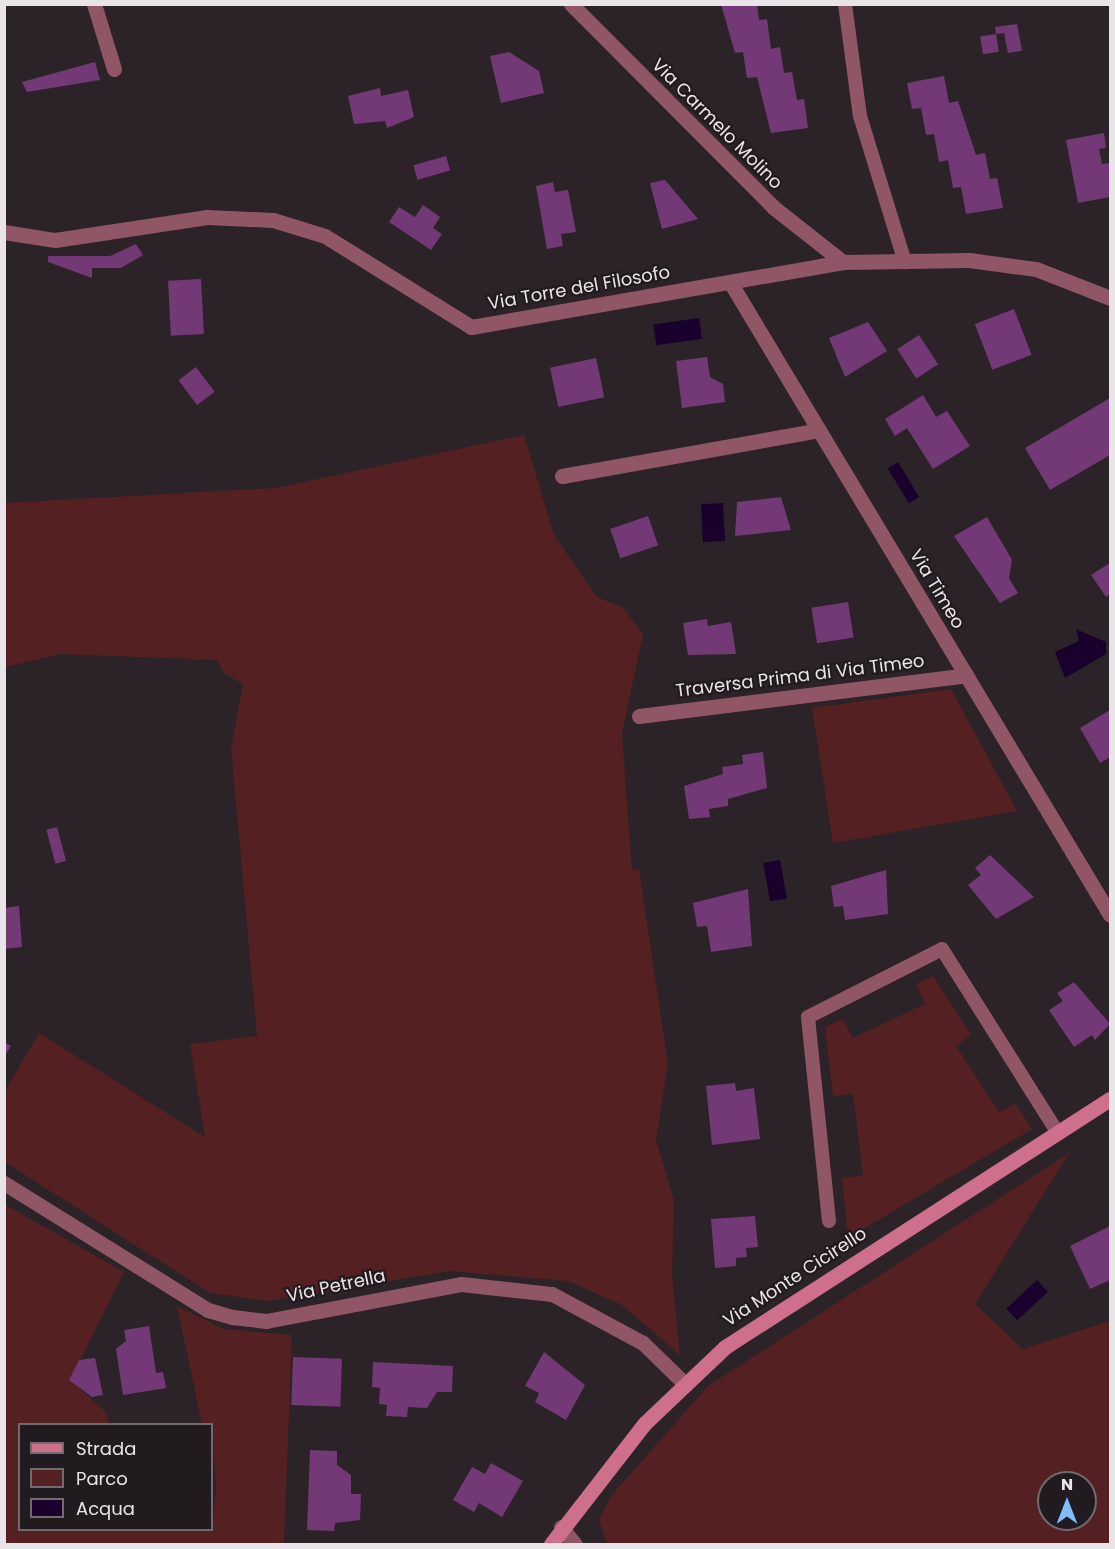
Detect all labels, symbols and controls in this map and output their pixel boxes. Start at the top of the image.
street label: Via Carmelo Molino [647,54,787,194]
street label: Via Torre del Filosofo [486,261,672,315]
street label: Via Timeo [905,545,969,633]
street label: Traversa Prima di Via Timeo [674,650,926,702]
street label: Via Monte Cicirello [719,1223,871,1331]
street label: Via Petrella [285,1265,387,1307]
legend [18,1423,213,1531]
text: Strada [76,1436,136,1461]
text: Parco [76,1466,128,1491]
north arrow [1037,1471,1097,1531]
text: N [1061,1473,1073,1496]
text: Acqua [76,1496,135,1521]

